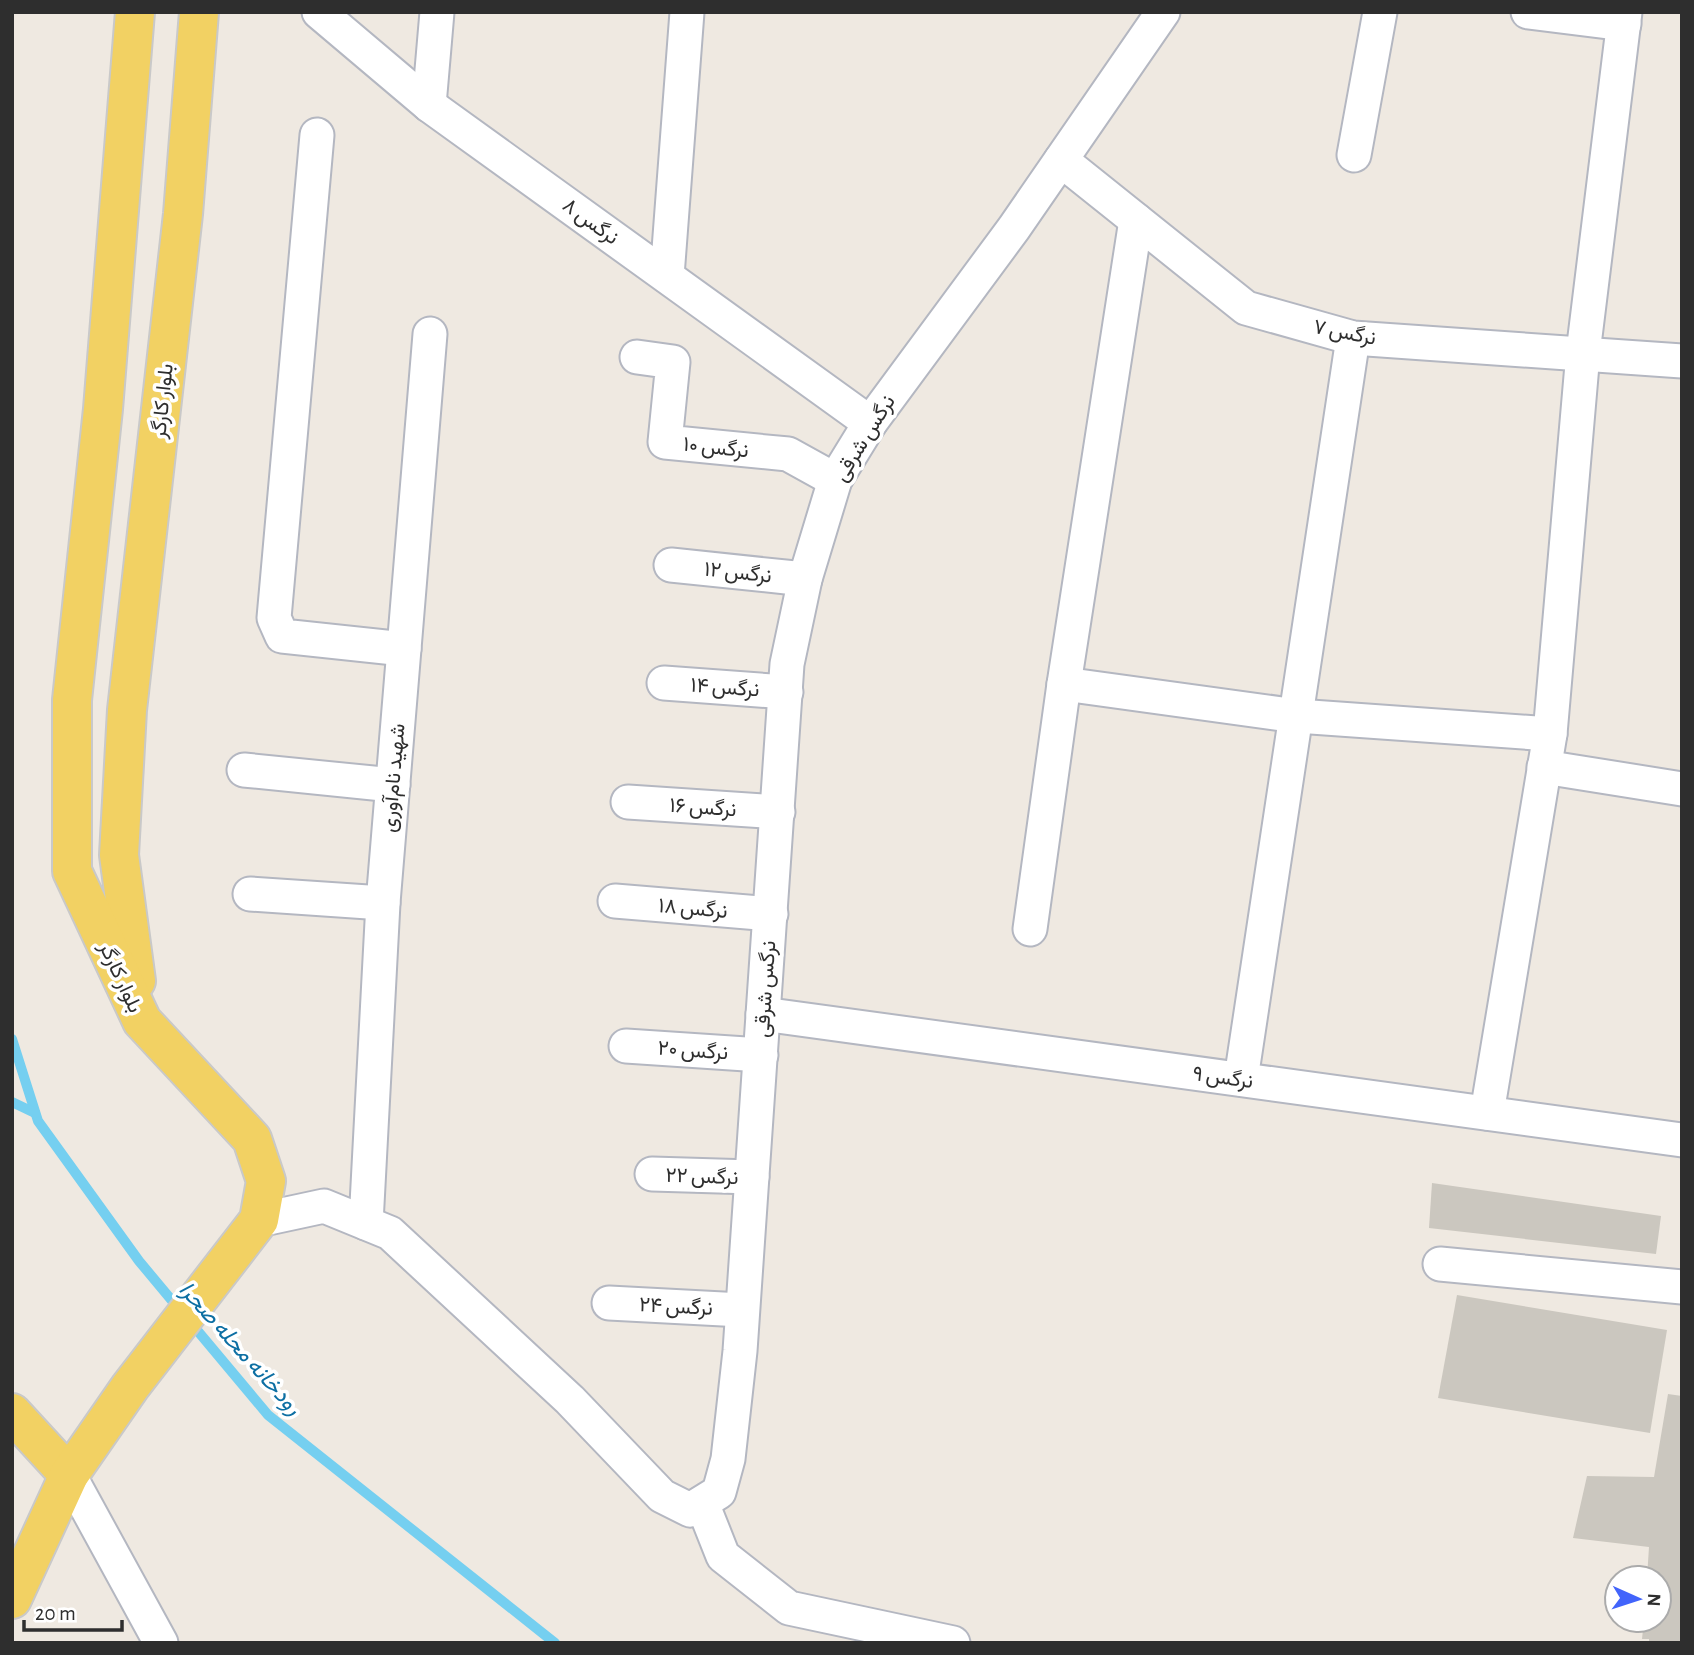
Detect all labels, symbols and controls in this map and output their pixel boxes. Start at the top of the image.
street label: نرگس ۸ [558,194,622,250]
street label: نرگس ۷ [1311,316,1378,351]
street label: بلوار کارگر [148,363,179,441]
street label: نرگس شرقی [830,391,901,486]
street label: نرگس ۱۰ [682,434,750,463]
street label: نرگس ۱۲ [703,559,773,588]
street label: نرگس ۱۴ [690,675,760,702]
street label: شهید نام‌آوری [378,723,412,834]
street label: نرگس ۱۶ [669,795,737,822]
street label: نرگس ۱۸ [657,895,728,924]
street label: بلوار کارگر [93,938,146,1017]
street label: نرگس شرقی [752,940,781,1038]
street label: نرگس ۲۰ [657,1038,729,1065]
street label: نرگس ۹ [1191,1063,1255,1094]
street label: نرگس ۲۲ [665,1165,739,1190]
water label: رودخانه محله صحرا [173,1278,305,1421]
street label: نرگس ۲۴ [638,1294,713,1321]
north arrow [1603,1564,1673,1634]
scale bar [24,1588,122,1632]
text: N [1644,1593,1663,1607]
text: 20 m [35,1603,76,1624]

